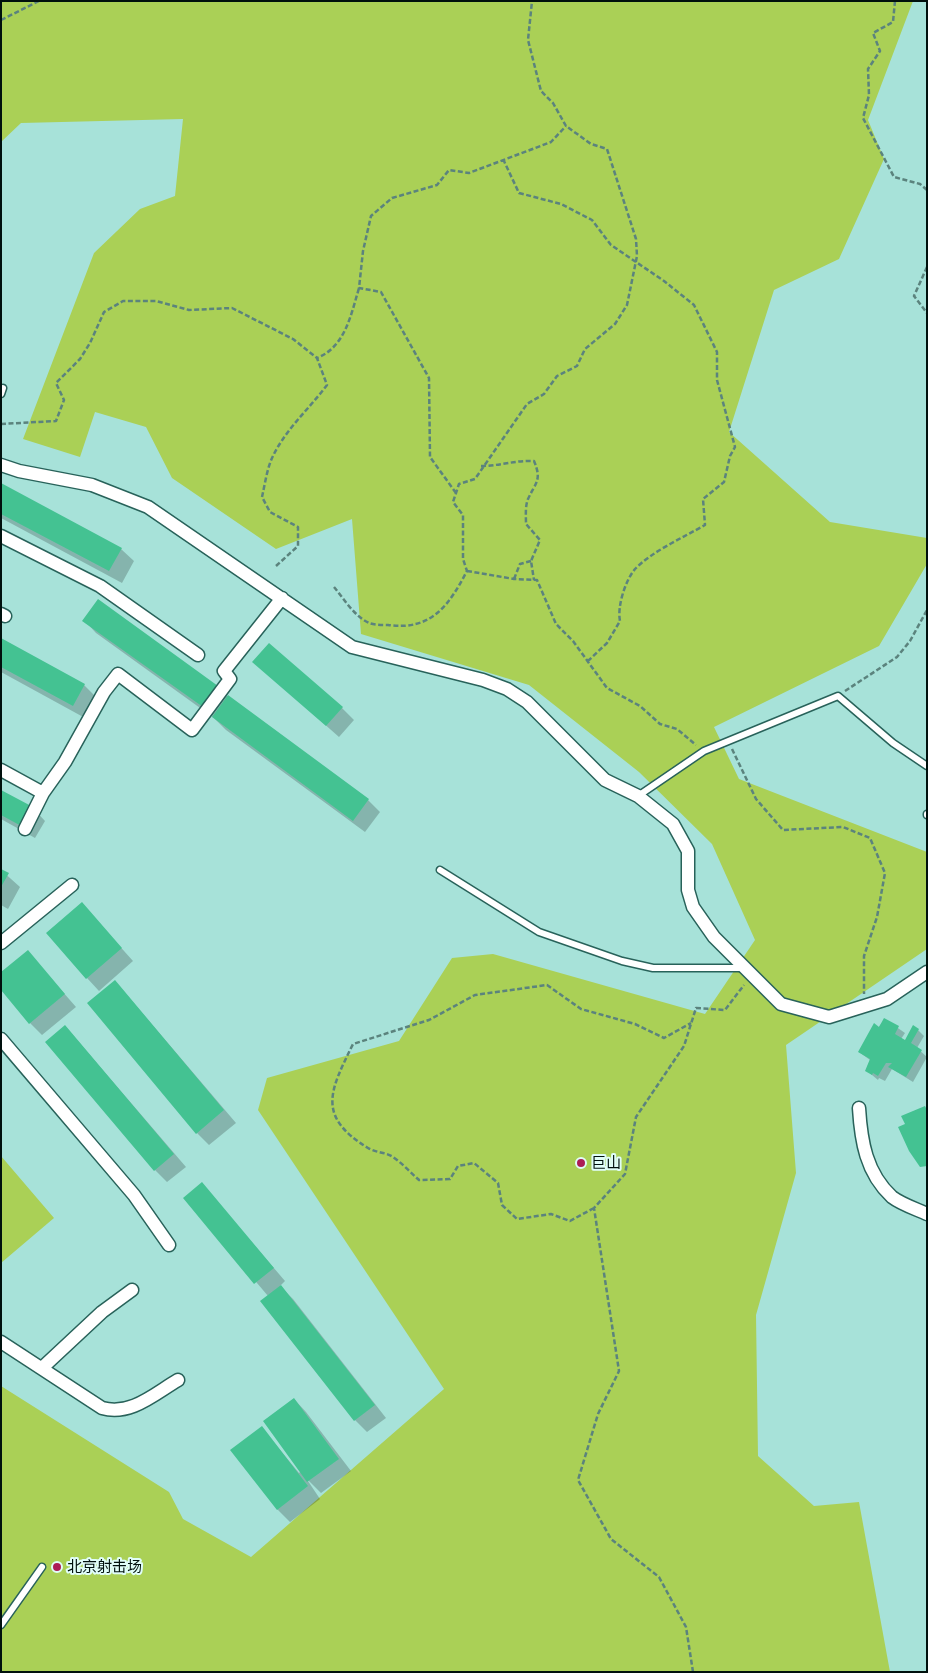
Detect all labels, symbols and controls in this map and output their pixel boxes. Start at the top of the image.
place label: 巨山 [591,1154,621,1172]
marker: 巨山 [575,1157,587,1169]
place label: 北京射击场 [67,1558,142,1576]
marker: 北京射击场 [51,1561,63,1573]

